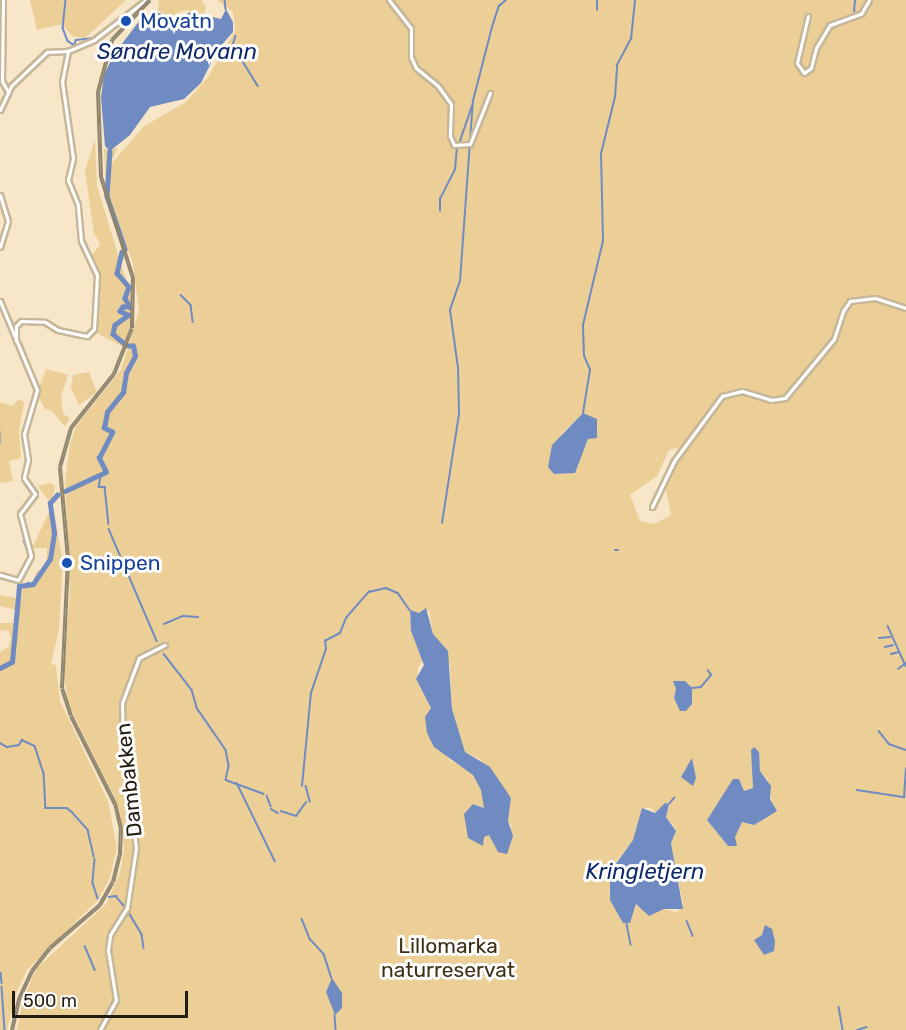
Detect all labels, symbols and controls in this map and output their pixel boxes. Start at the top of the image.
place label: Movatn [140,8,212,34]
marker: Movatn [117,12,135,30]
water label: Søndre Movann [97,39,257,65]
place label: Snippen [80,550,160,576]
marker: Snippen [58,554,76,572]
street label: Dambakken [110,722,148,838]
water label: Kringletjern [586,859,704,885]
park label: Lillomarka naturreservat [381,933,515,983]
scale bar [15,979,190,1017]
text: 500 m [23,990,77,1012]

